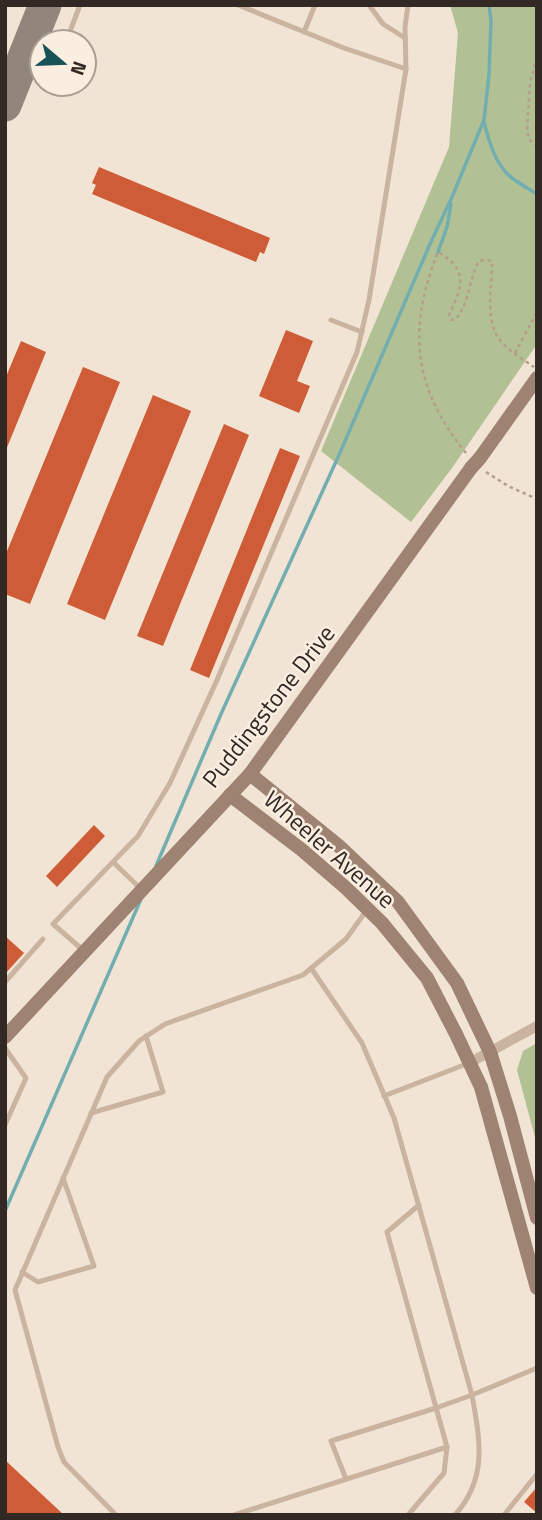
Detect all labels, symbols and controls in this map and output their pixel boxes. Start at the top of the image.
north arrow [28,28,98,98]
text: N [64,58,95,80]
street label: Puddingstone Drive [193,617,343,795]
street label: Wheeler Avenue [256,781,404,917]

